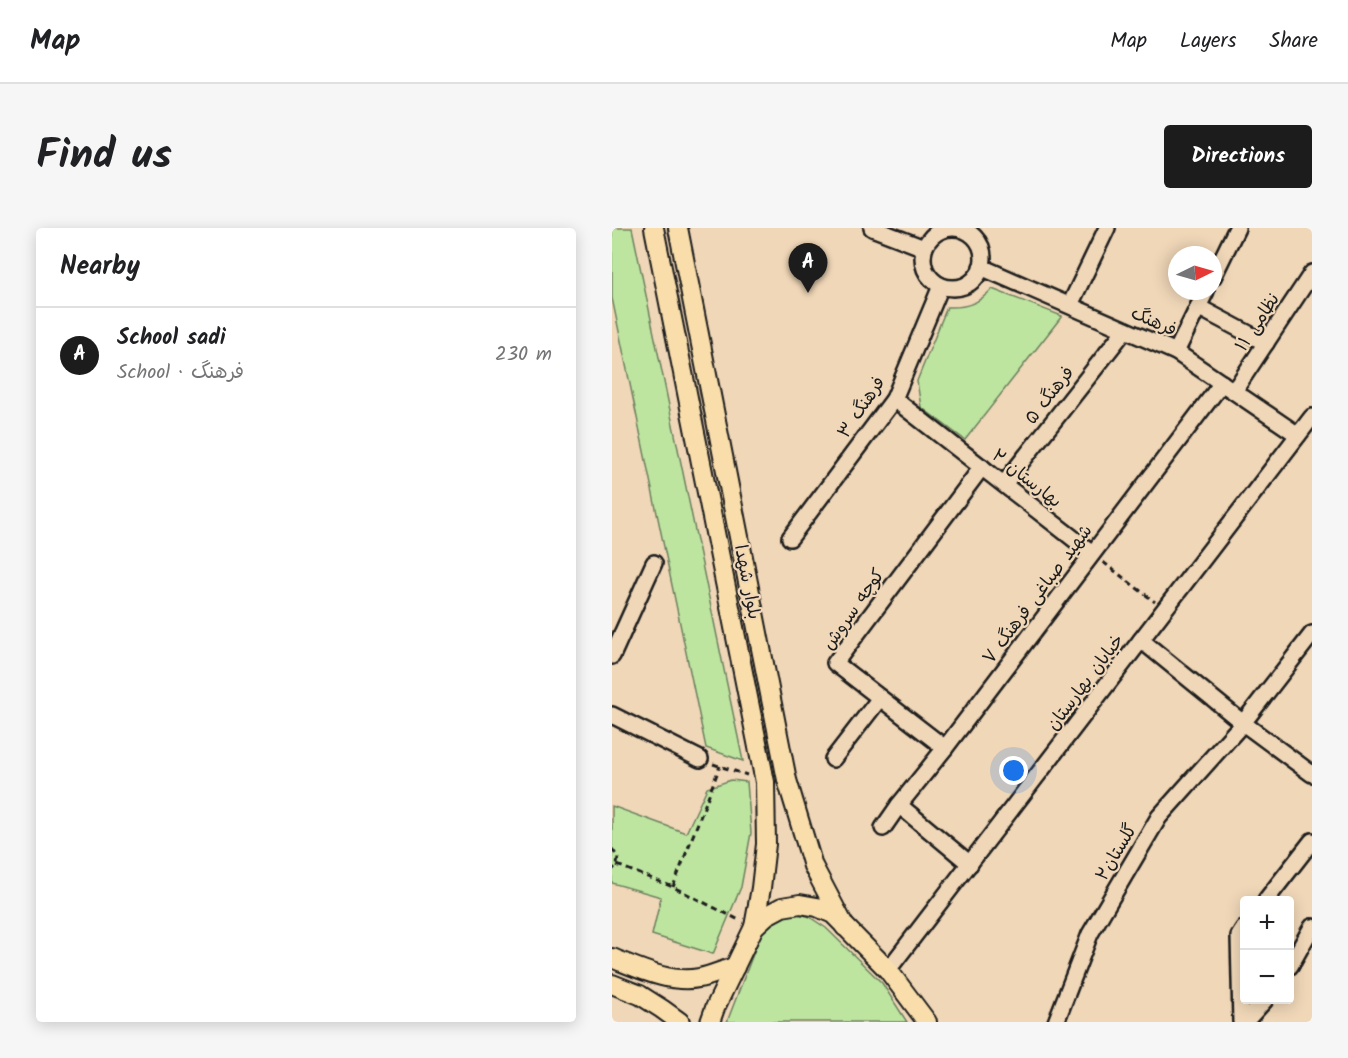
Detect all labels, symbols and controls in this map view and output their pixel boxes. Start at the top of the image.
text: Map [30,19,81,64]
text: Map [1110,25,1147,58]
text: Layers [1180,25,1236,58]
text: Share [1269,25,1318,58]
text: Find us [36,123,172,190]
button: Directions [1164,125,1312,188]
pin: A [788,244,828,293]
text: Nearby [60,246,140,288]
north arrow [1168,246,1222,300]
street label: نظامی ۱۱ [1228,288,1288,358]
street label: فرهنگ [1126,299,1181,345]
text: School sadi [117,321,226,356]
text: A [73,339,86,371]
text: 230 m [495,339,552,371]
text: School · فرهنگ [117,357,244,389]
street label: فرهنگ ۵ [1018,360,1082,431]
street label: فرهنگ ۳ [831,371,894,445]
street label: بهارستان ۲ [985,442,1068,516]
street label: شهید صباغی فرهنگ ۷ [976,519,1101,671]
street label: بلوار شهدا [725,542,768,622]
street label: کوچه سروش [815,563,893,657]
street label: خیابان بهارستان [1040,628,1132,738]
your location [999,756,1028,785]
street label: گلستان۲ [1089,818,1146,887]
map controls [1240,896,1294,1004]
button: + [1240,896,1294,950]
button: − [1240,950,1294,1004]

